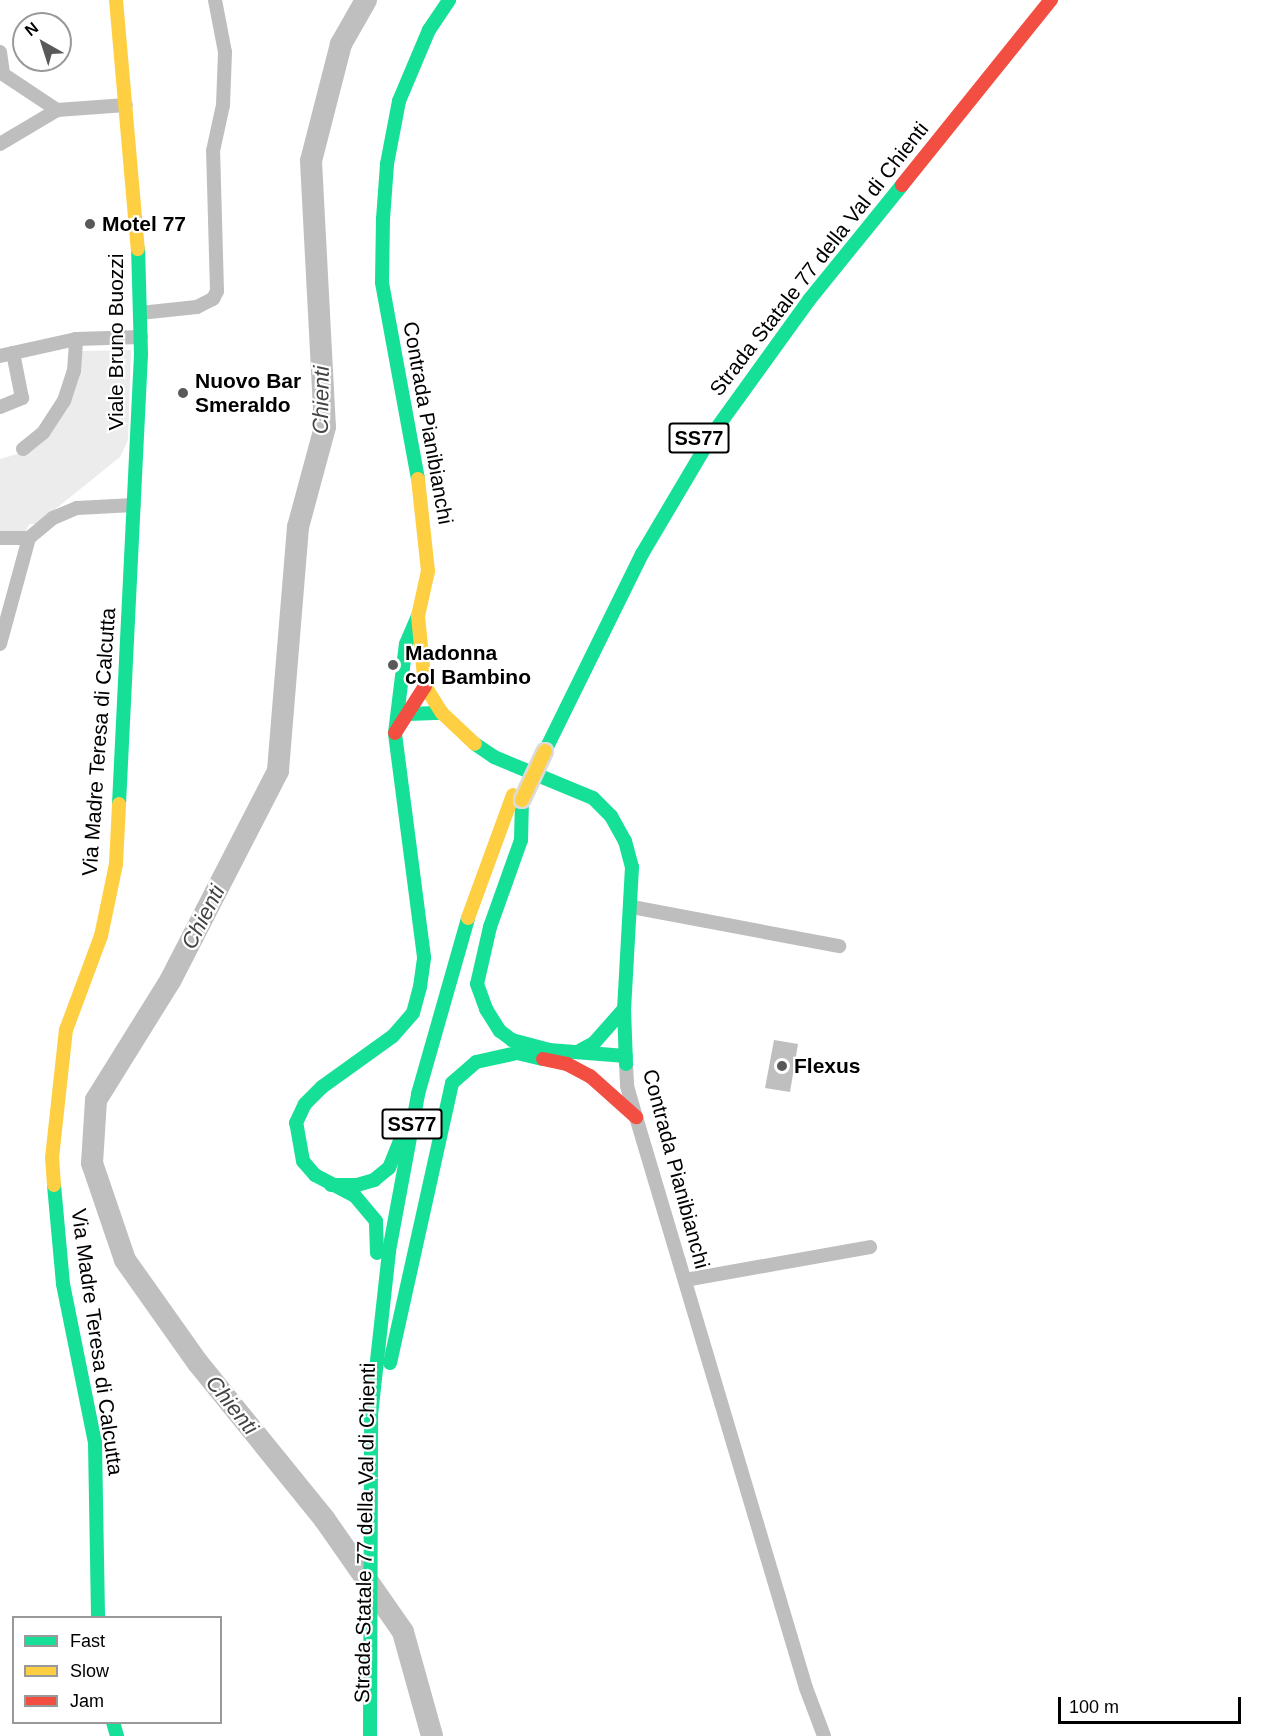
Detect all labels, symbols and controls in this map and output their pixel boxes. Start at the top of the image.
north arrow [12,12,72,72]
text: N [22,19,41,39]
street label: Strada Statale 77 della Val di Chienti [704,117,934,401]
place label: Motel 77 [102,211,186,237]
marker: Motel 77 [83,217,97,231]
street label: Viale Bruno Buozzi [103,253,129,431]
street label: Contrada Pianibianchi [398,320,458,526]
water label: Chienti [307,366,335,434]
place label: Nuovo Bar Smeraldo [195,368,301,418]
marker: Nuovo Bar Smeraldo [176,386,190,400]
road number: SS77 [668,421,730,455]
street label: Via Madre Teresa di Calcutta [77,607,121,877]
place label: Madonna col Bambino [405,640,531,690]
marker: Madonna col Bambino [386,658,400,672]
water label: Chienti [176,880,230,954]
place label: Flexus [794,1053,861,1079]
marker: Flexus [775,1059,789,1073]
street label: Contrada Pianibianchi [637,1067,715,1271]
road number: SS77 [380,1107,444,1141]
street label: Via Madre Teresa di Calcutta [66,1207,128,1477]
street label: Strada Statale 77 della Val di Chienti [349,1363,381,1703]
water label: Chienti [200,1370,264,1440]
legend [12,1616,222,1724]
text: Fast [70,1631,105,1651]
text: Slow [70,1661,109,1681]
scale bar [1061,1685,1244,1723]
text: Jam [70,1691,104,1711]
text: 100 m [1069,1697,1119,1717]

